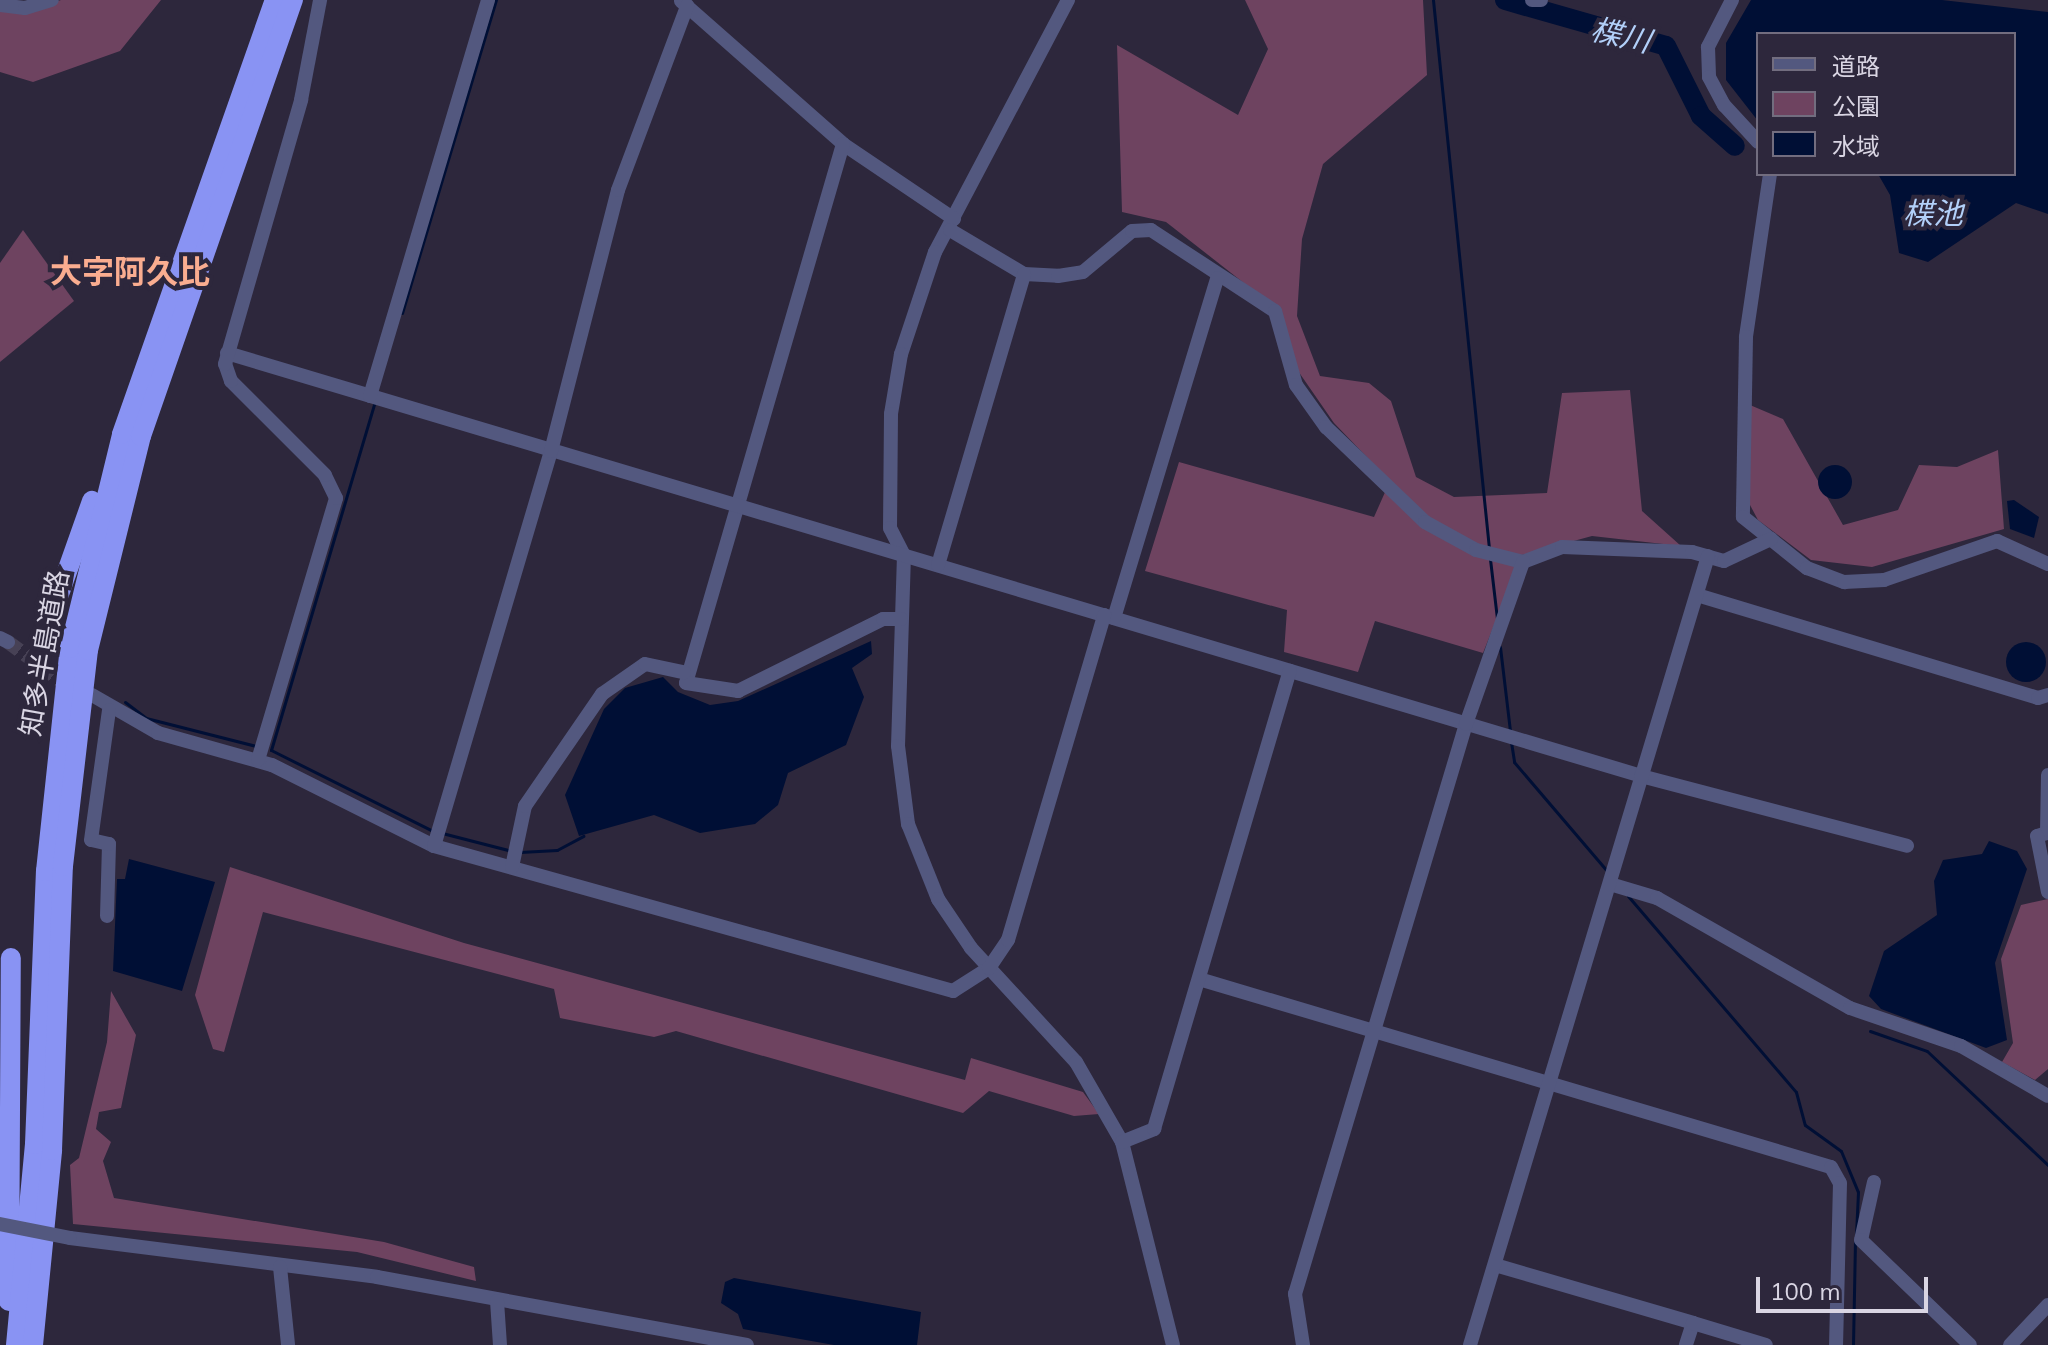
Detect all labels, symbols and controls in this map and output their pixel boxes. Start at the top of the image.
water label: 楪川 [1588,11,1654,59]
legend [1756,32,2016,176]
text: 道路 [1832,51,1880,81]
text: 公園 [1832,91,1880,121]
text: 水域 [1832,131,1880,161]
water label: 楪池 [1903,195,1963,231]
district label: 大字阿久比 [50,252,210,290]
street label: 知多半島道路 [13,567,75,739]
scale bar [1760,1261,1932,1311]
text: 100 m [1770,1276,1841,1306]

